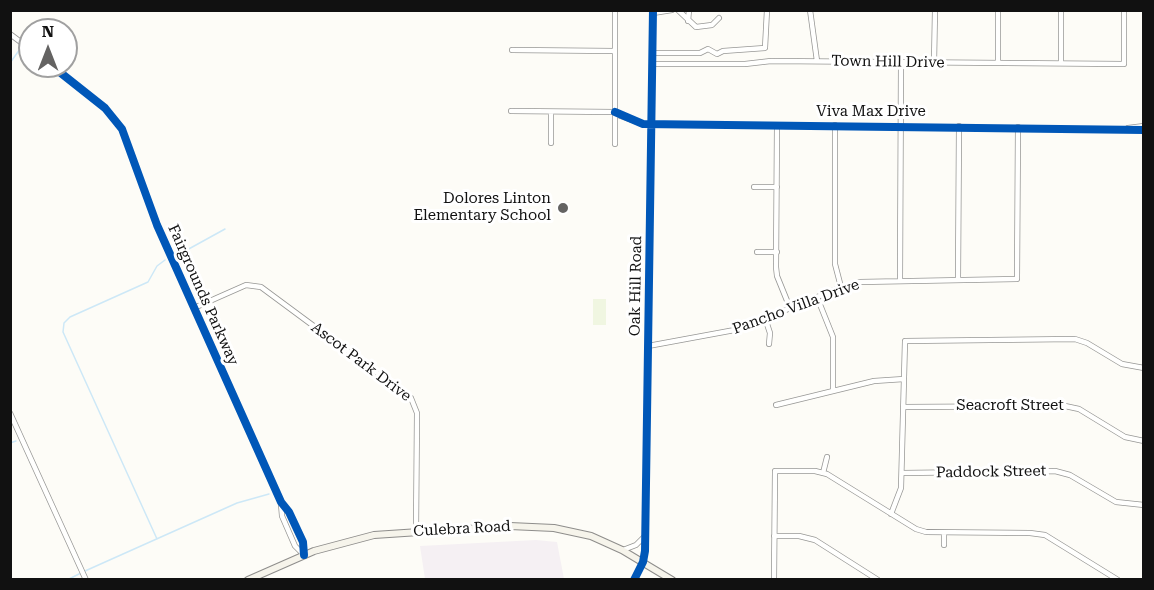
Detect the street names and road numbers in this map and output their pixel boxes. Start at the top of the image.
street label: Town Hill Drive [831,52,945,72]
street label: Viva Max Drive [816,103,926,121]
street label: Fairgrounds Parkway [164,222,242,368]
street label: Oak Hill Road [626,236,646,336]
street label: Pancho Villa Drive [730,276,862,338]
street label: Ascot Park Drive [307,319,415,405]
street label: Seacroft Street [956,397,1064,415]
street label: Paddock Street [936,462,1046,482]
street label: Culebra Road [413,517,511,541]

